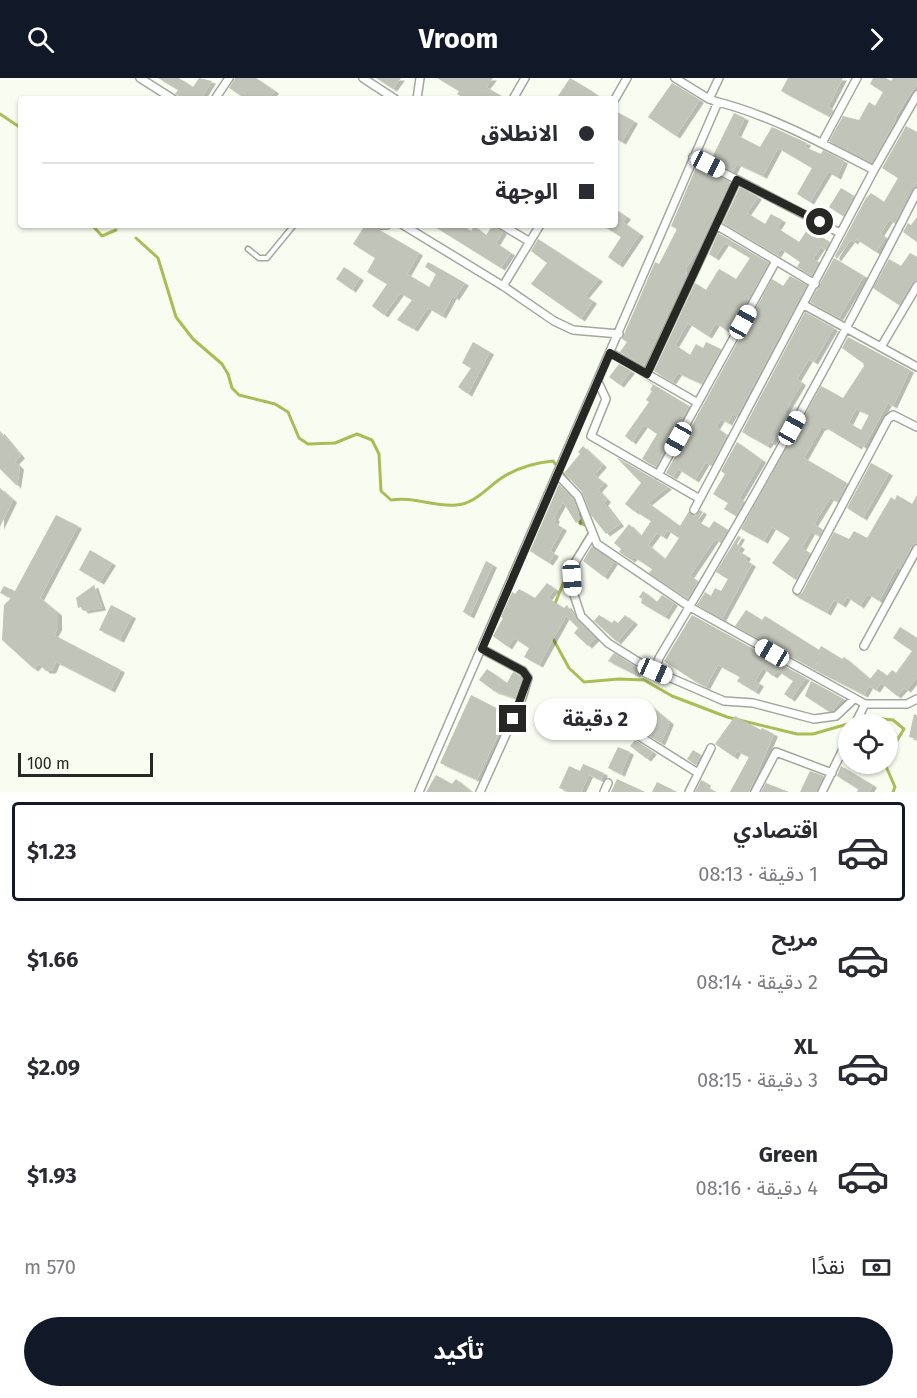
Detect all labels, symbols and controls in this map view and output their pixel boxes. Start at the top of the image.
icon: search [24,23,57,56]
text: Vroom [419,23,498,55]
icon: forward [860,23,893,56]
text: الانطلاق [481,120,558,147]
car [688,148,728,180]
text: الوجهة [495,178,558,205]
route start [806,208,833,235]
car [726,302,760,342]
car [775,408,809,448]
car [661,419,695,459]
car [562,559,582,597]
car [752,636,792,670]
car [635,655,675,687]
callout: 2 دقيقة [534,698,657,740]
route end [499,705,526,732]
text: 2 دقيقة [563,707,628,731]
map controls [838,714,898,774]
button: locate [838,714,898,774]
scale bar [18,750,153,778]
text: 100 m [27,754,70,773]
text: اقتصادي [733,817,818,844]
icon: car [836,825,890,879]
text: $1.23 [27,838,76,865]
text: 1 دقيقة · 08:13 [698,862,818,886]
text: مريح [772,925,818,952]
icon: car [836,933,890,987]
text: $1.66 [27,946,78,973]
text: 2 دقيقة · 08:14 [696,970,818,994]
text: XL [794,1033,818,1060]
icon: car [836,1041,890,1095]
text: $2.09 [27,1054,80,1081]
text: 3 دقيقة · 08:15 [697,1068,818,1092]
text: Green [759,1141,818,1168]
icon: car [836,1149,890,1203]
text: $1.93 [27,1162,77,1189]
text: 4 دقيقة · 08:16 [696,1176,818,1200]
icon: cash [860,1251,893,1284]
text: نقدًا [811,1253,845,1280]
text: 570 m [24,1255,76,1279]
button: تأكيد [24,1317,893,1386]

